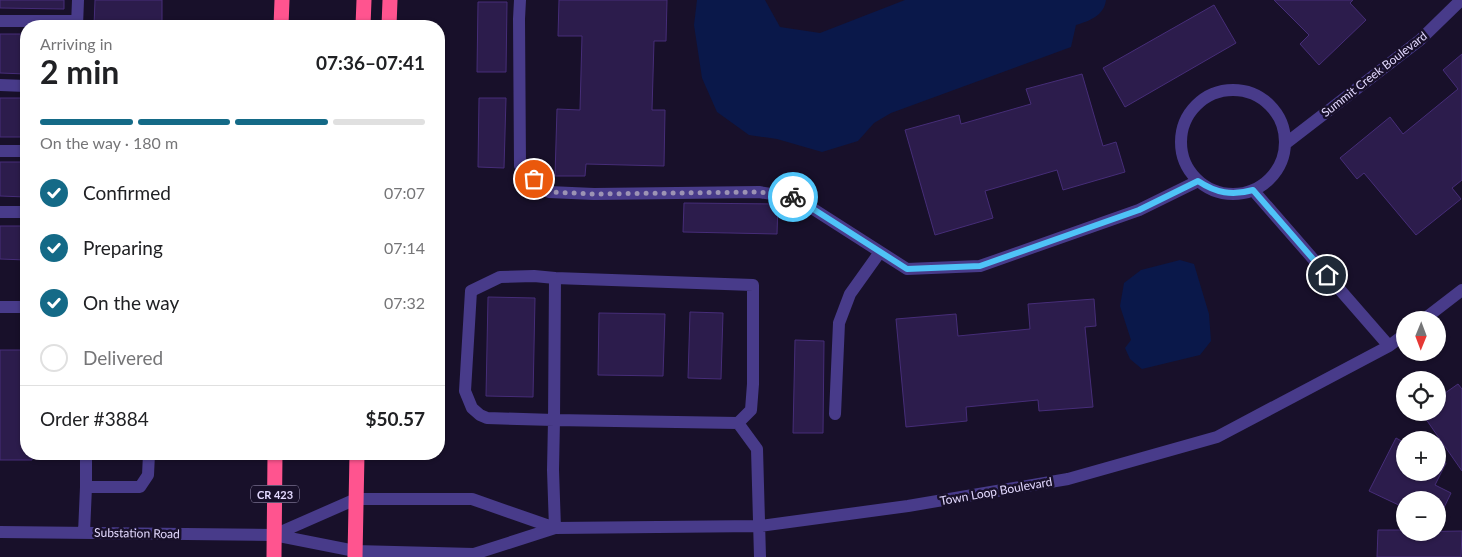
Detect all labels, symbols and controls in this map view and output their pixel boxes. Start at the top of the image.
street label: Summit Creek Boulevard [1318,28,1430,120]
text: Arriving in [40,34,113,53]
text: 07:36–07:41 [316,51,425,74]
text: 2 min [40,52,119,91]
text: On the way · 180 m [40,133,178,152]
pin [513,158,555,200]
icon: bag [520,165,548,193]
courier [768,172,818,222]
icon: check [40,179,68,207]
text: Confirmed [83,181,171,204]
text: 07:07 [384,183,425,202]
icon: bike [779,183,807,211]
icon: check [40,234,68,262]
text: Preparing [83,236,163,259]
text: 07:14 [384,238,425,257]
pin [1306,254,1348,296]
icon: home [1313,261,1341,289]
icon: check [40,289,68,317]
text: On the way [83,291,179,314]
text: 07:32 [384,293,425,312]
north arrow [1396,311,1446,361]
map controls [1396,311,1446,541]
text: Delivered [83,346,163,369]
button: locate [1396,371,1446,421]
text: Order #3884 [40,407,149,430]
text: $50.57 [365,407,425,430]
button: + [1396,431,1446,481]
street label: Town Loop Boulevard [939,474,1053,508]
road number: CR 423 [251,486,299,502]
button: − [1396,491,1446,541]
street label: Substation Road [94,525,180,541]

